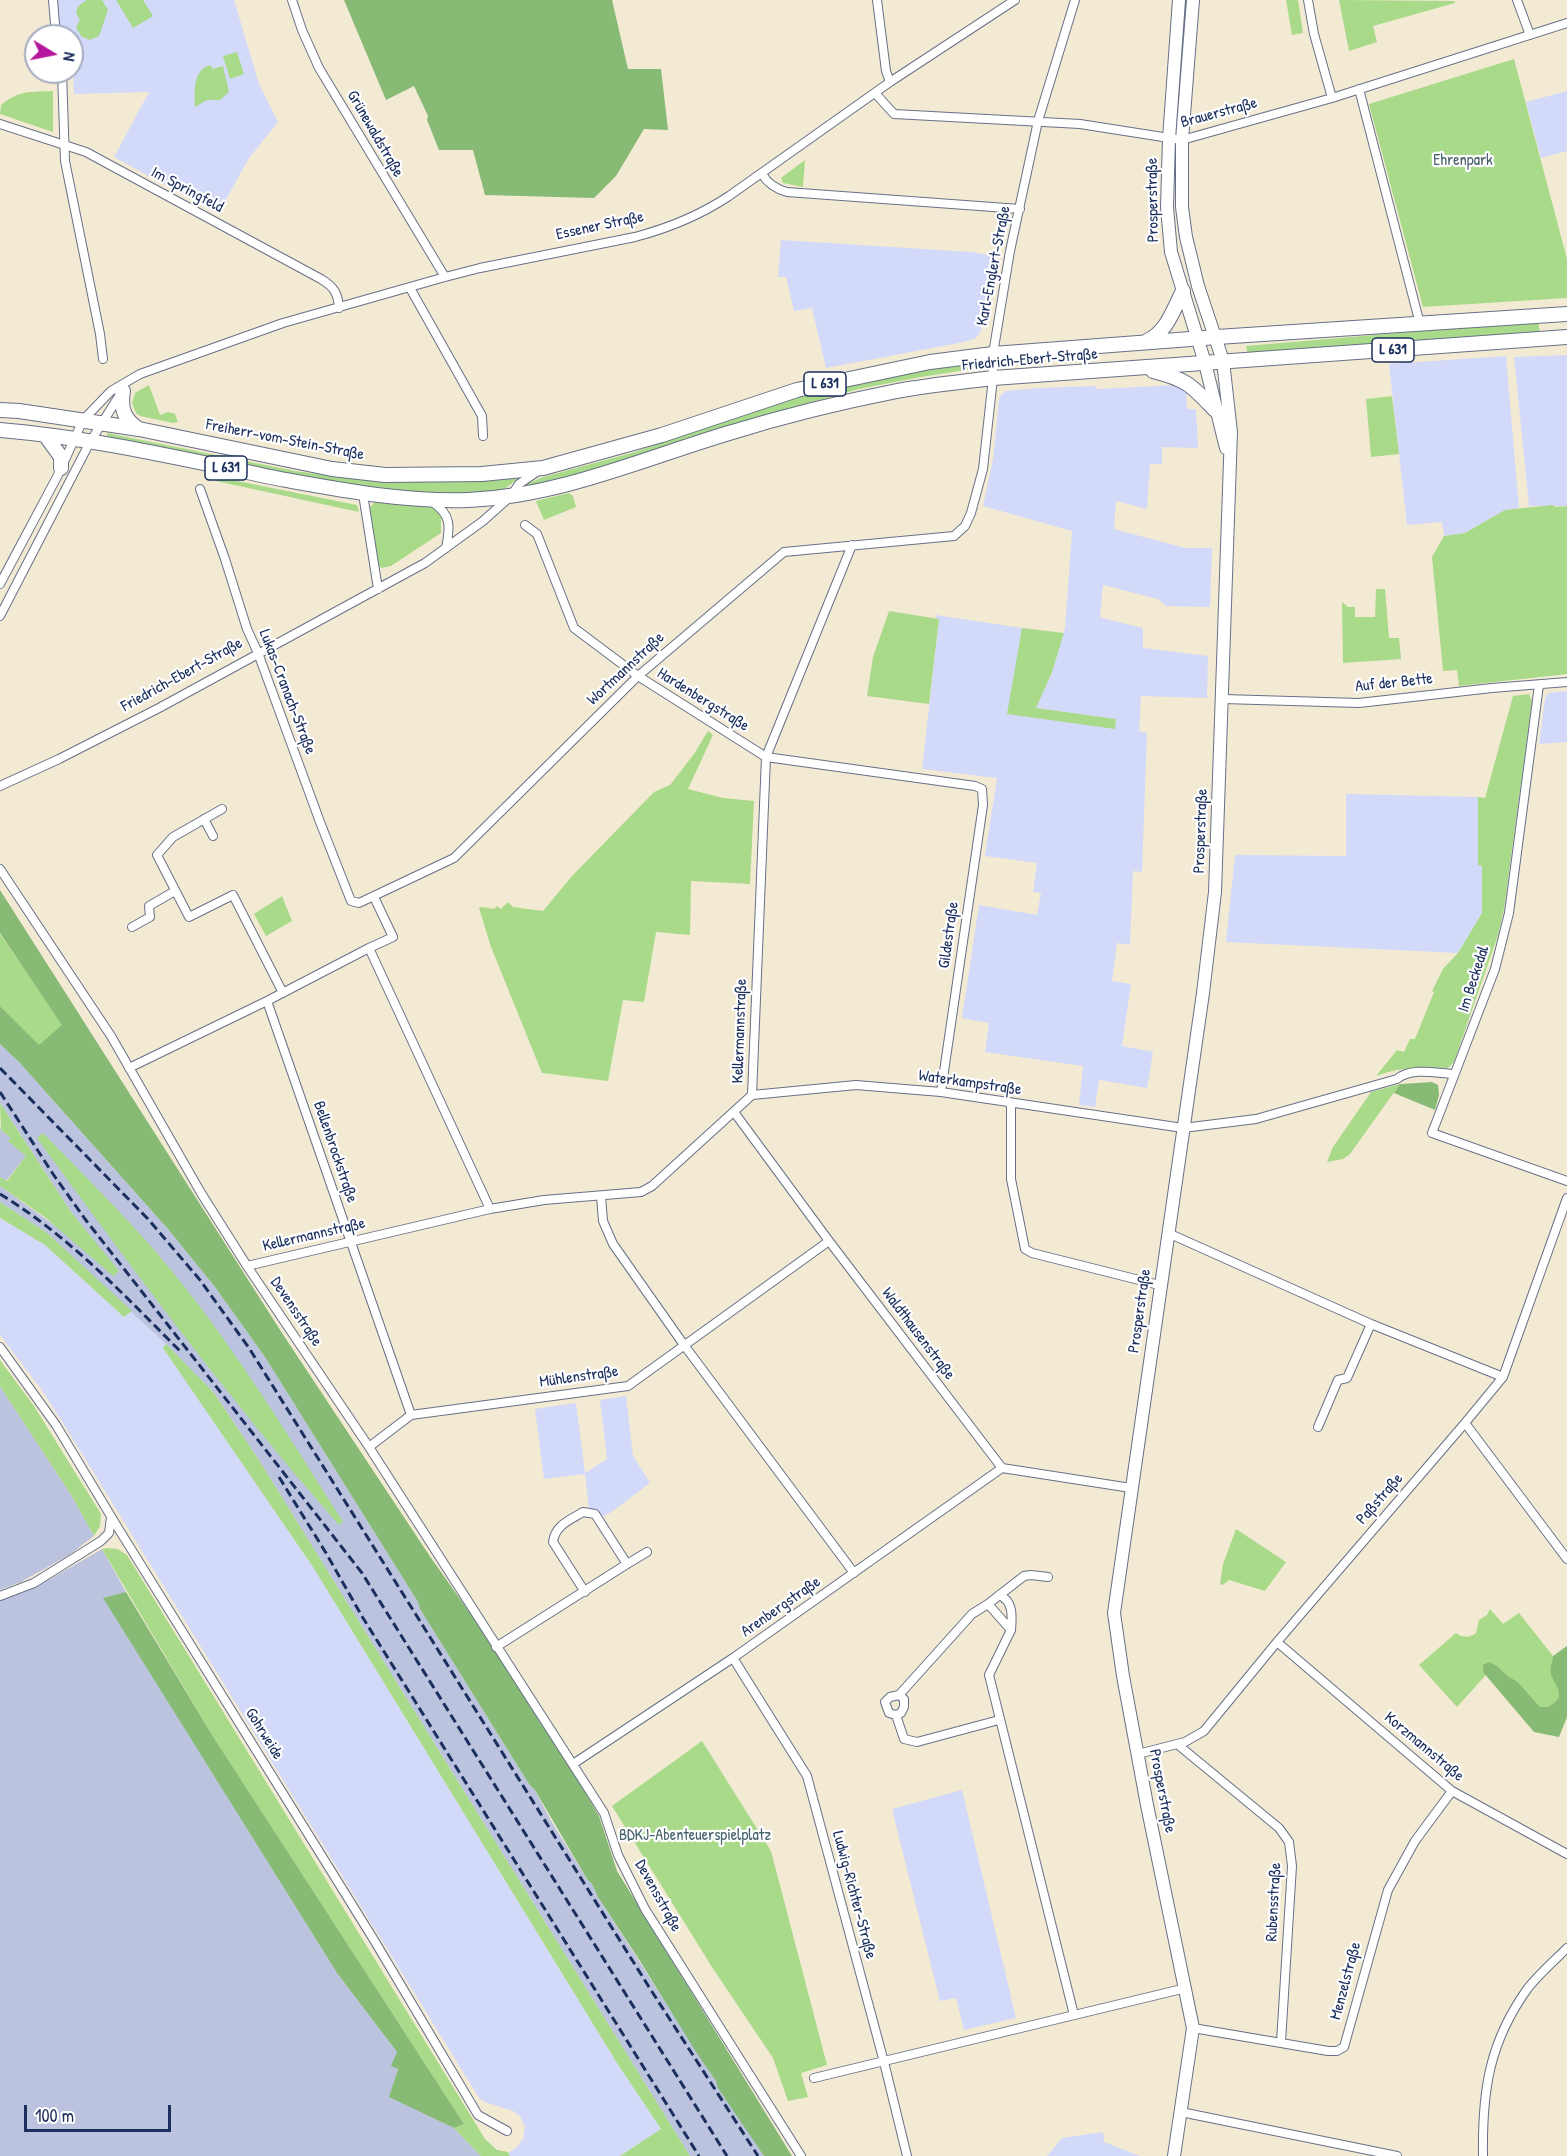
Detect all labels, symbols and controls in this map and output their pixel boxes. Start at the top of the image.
north arrow [24,24,84,84]
text: N [58,51,81,63]
street label: Grünewaldstraße [342,87,408,181]
street label: Brauerstraße [1179,94,1259,132]
park label: Ehrenpark [1433,151,1493,171]
street label: Prosperstraße [1143,157,1163,243]
street label: Im Springfeld [148,163,226,217]
street label: Karl-Englert-Straße [973,204,1015,328]
street label: Essener Straße [554,207,646,245]
road number: L 631 [1372,338,1414,362]
street label: Friedrich-Ebert-Straße [962,345,1098,375]
road number: L 631 [804,372,846,396]
street label: Freiherr-vom-Stein-Straße [204,415,366,465]
road number: L 631 [205,456,247,480]
street label: Lukas-Cranach-Straße [254,627,320,757]
street label: Wortmannstraße [583,628,669,710]
street label: Friedrich-Ebert-Straße [118,634,246,716]
street label: Hardenbergstraße [653,664,753,736]
street label: Auf der Bette [1354,669,1434,697]
street label: Prosperstraße [1190,788,1212,874]
street label: Gildestraße [935,900,963,970]
street label: Im Beckedal [1454,943,1494,1015]
street label: Kellermannstraße [729,978,751,1084]
street label: Waterkampstraße [917,1066,1023,1100]
street label: Bellenbrockstraße [309,1099,361,1205]
street label: Kellermannstraße [261,1214,367,1256]
street label: Prosperstraße [1125,1268,1155,1354]
street label: Devensstraße [266,1274,326,1350]
street label: Waldthausenstraße [877,1284,959,1384]
street label: Mühlenstraße [538,1362,620,1392]
street label: Paßstraße [1353,1470,1407,1528]
street label: Arenbergstraße [738,1573,824,1641]
street label: Gohrweide [241,1705,287,1763]
street label: Korzmannstraße [1380,1708,1468,1786]
street label: Prosperstraße [1144,1748,1180,1834]
park label: BDKJ-Abenteuerspielplatz [619,1826,771,1846]
street label: Ludwig-Richter-Straße [828,1829,880,1961]
street label: Devensstraße [630,1857,686,1935]
street label: Rubensstraße [1262,1862,1286,1942]
street label: Menzelstraße [1326,1940,1366,2022]
scale bar [27,2093,174,2131]
text: 100 m [35,2103,74,2128]

